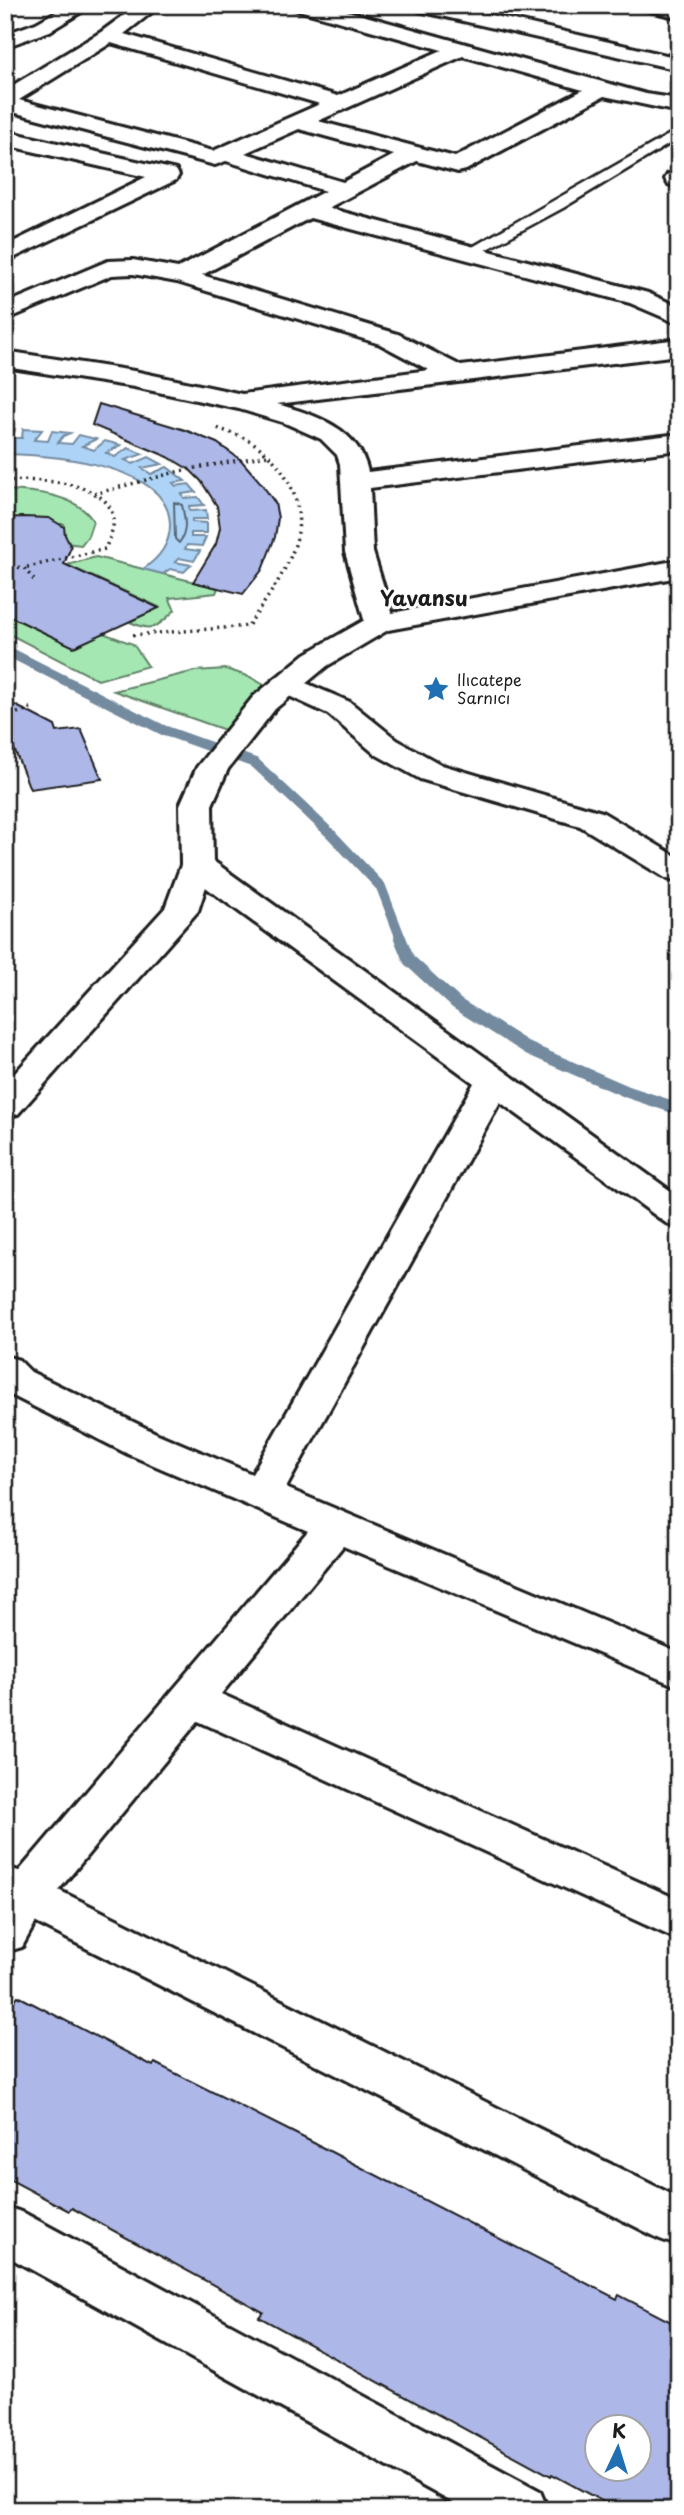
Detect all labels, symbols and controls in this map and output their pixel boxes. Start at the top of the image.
district label: Yavansu [380,581,468,613]
place label: Ilıcatepe Sarnıcı [457,667,522,709]
place icon: Ilıcatepe Sarnıcı [421,674,451,704]
north arrow [582,2414,652,2484]
text: K [611,2416,627,2445]

